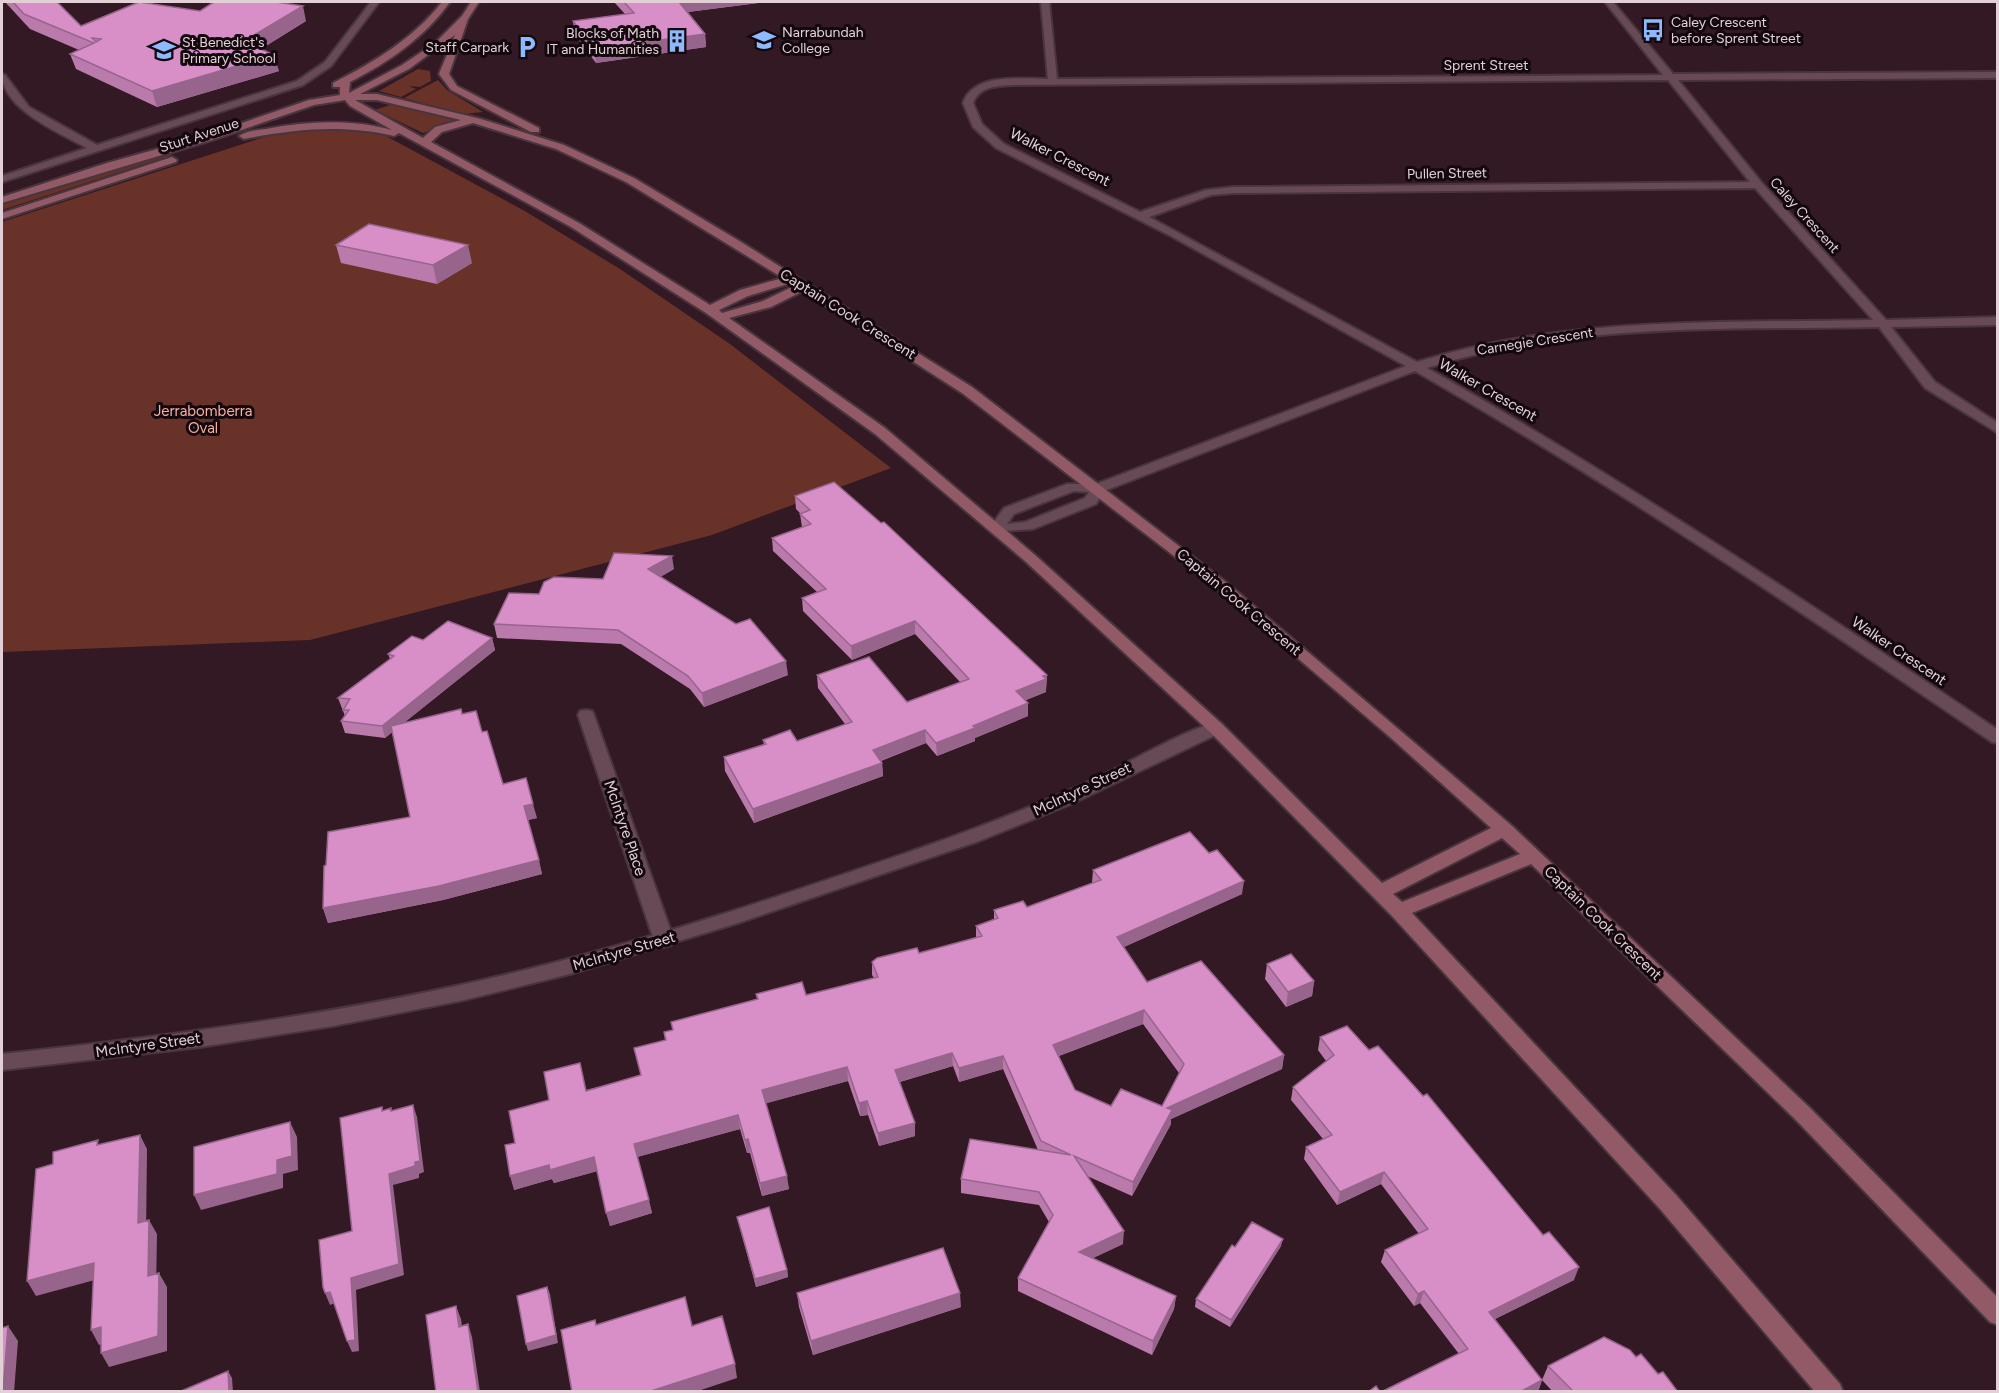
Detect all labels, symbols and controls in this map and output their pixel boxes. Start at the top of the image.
place label: Caley Crescent before Sprent Street [1671,14,1801,47]
bus stop icon: Caley Crescent before Sprent Street [1640,17,1666,43]
place label: Narrabundah College [782,24,864,57]
place label: Blocks of Math IT and Humanities [546,25,659,58]
school or university icon: Narrabundah College [751,27,777,53]
building icon: Blocks of Math IT and Humanities [664,28,690,54]
place label: St Benedict's Primary School [182,34,276,67]
parking icon: Staff Carpark [514,34,540,60]
school or university icon: St Benedict's Primary School [151,37,177,63]
place label: Staff Carpark [425,39,509,56]
street label: Sprent Street [1443,57,1529,74]
street label: Sturt Avenue [157,115,241,156]
street label: Walker Crescent [1007,124,1113,190]
street label: Pullen Street [1407,164,1487,183]
street label: Caley Crescent [1766,174,1843,257]
street label: Captain Cook Crescent [777,265,920,363]
street label: Carnegie Crescent [1476,324,1594,359]
street label: Walker Crescent [1436,355,1541,426]
park label: Jerrabomberra Oval [154,402,252,437]
street label: Captain Cook Crescent [1173,545,1305,659]
street label: Walker Crescent [1848,613,1950,689]
street label: McIntyre Street [1030,758,1134,820]
street label: McIntyre Place [600,778,650,878]
street label: Captain Cook Crescent [1540,862,1666,984]
street label: McIntyre Street [571,928,678,974]
street label: McIntyre Street [94,1029,202,1061]

